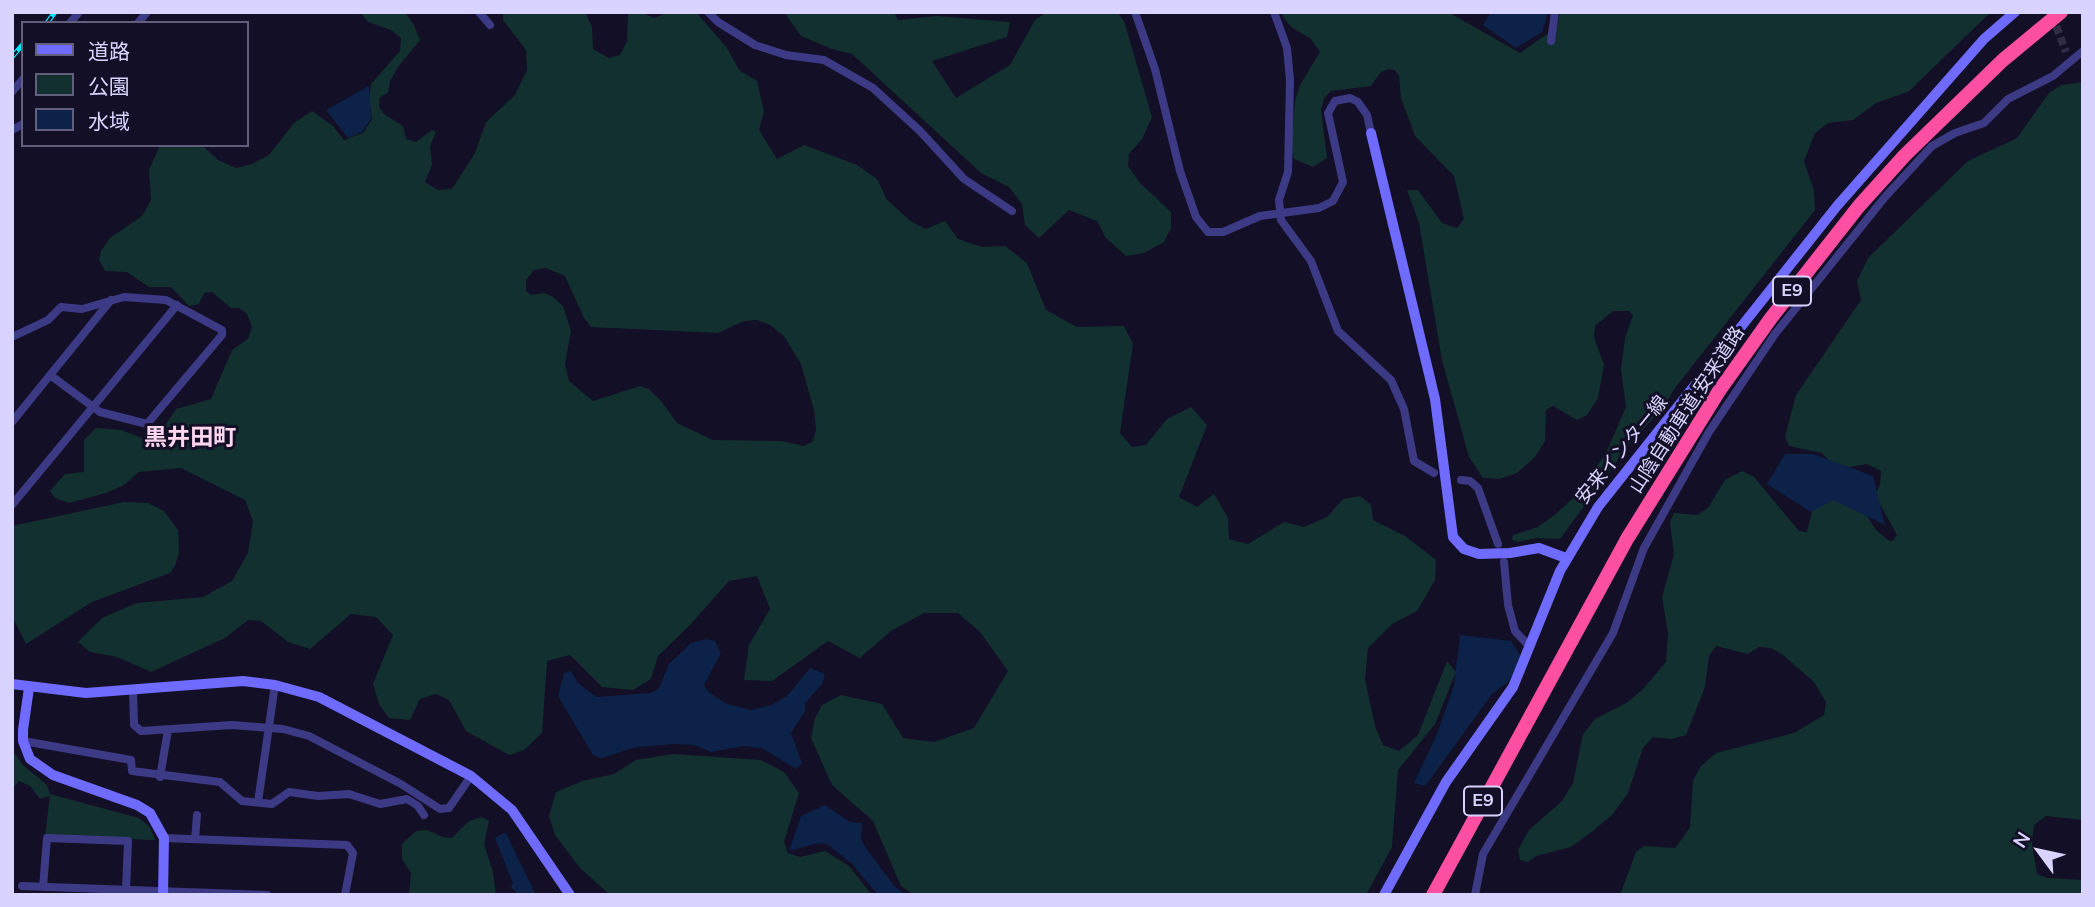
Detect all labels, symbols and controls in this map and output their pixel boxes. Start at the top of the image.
legend [21,21,248,147]
text: 道路 [88,38,130,64]
text: 公園 [88,73,130,99]
text: 水域 [88,108,130,134]
road number: E9 [1773,276,1811,306]
street label: 山陰自動車道;安来道路 [1625,322,1749,498]
street label: 安来インター線 [1571,391,1673,509]
district label: 黒井田町 [144,424,236,452]
road number: E9 [1464,786,1502,816]
north arrow [2004,816,2074,886]
text: N [2007,827,2035,852]

